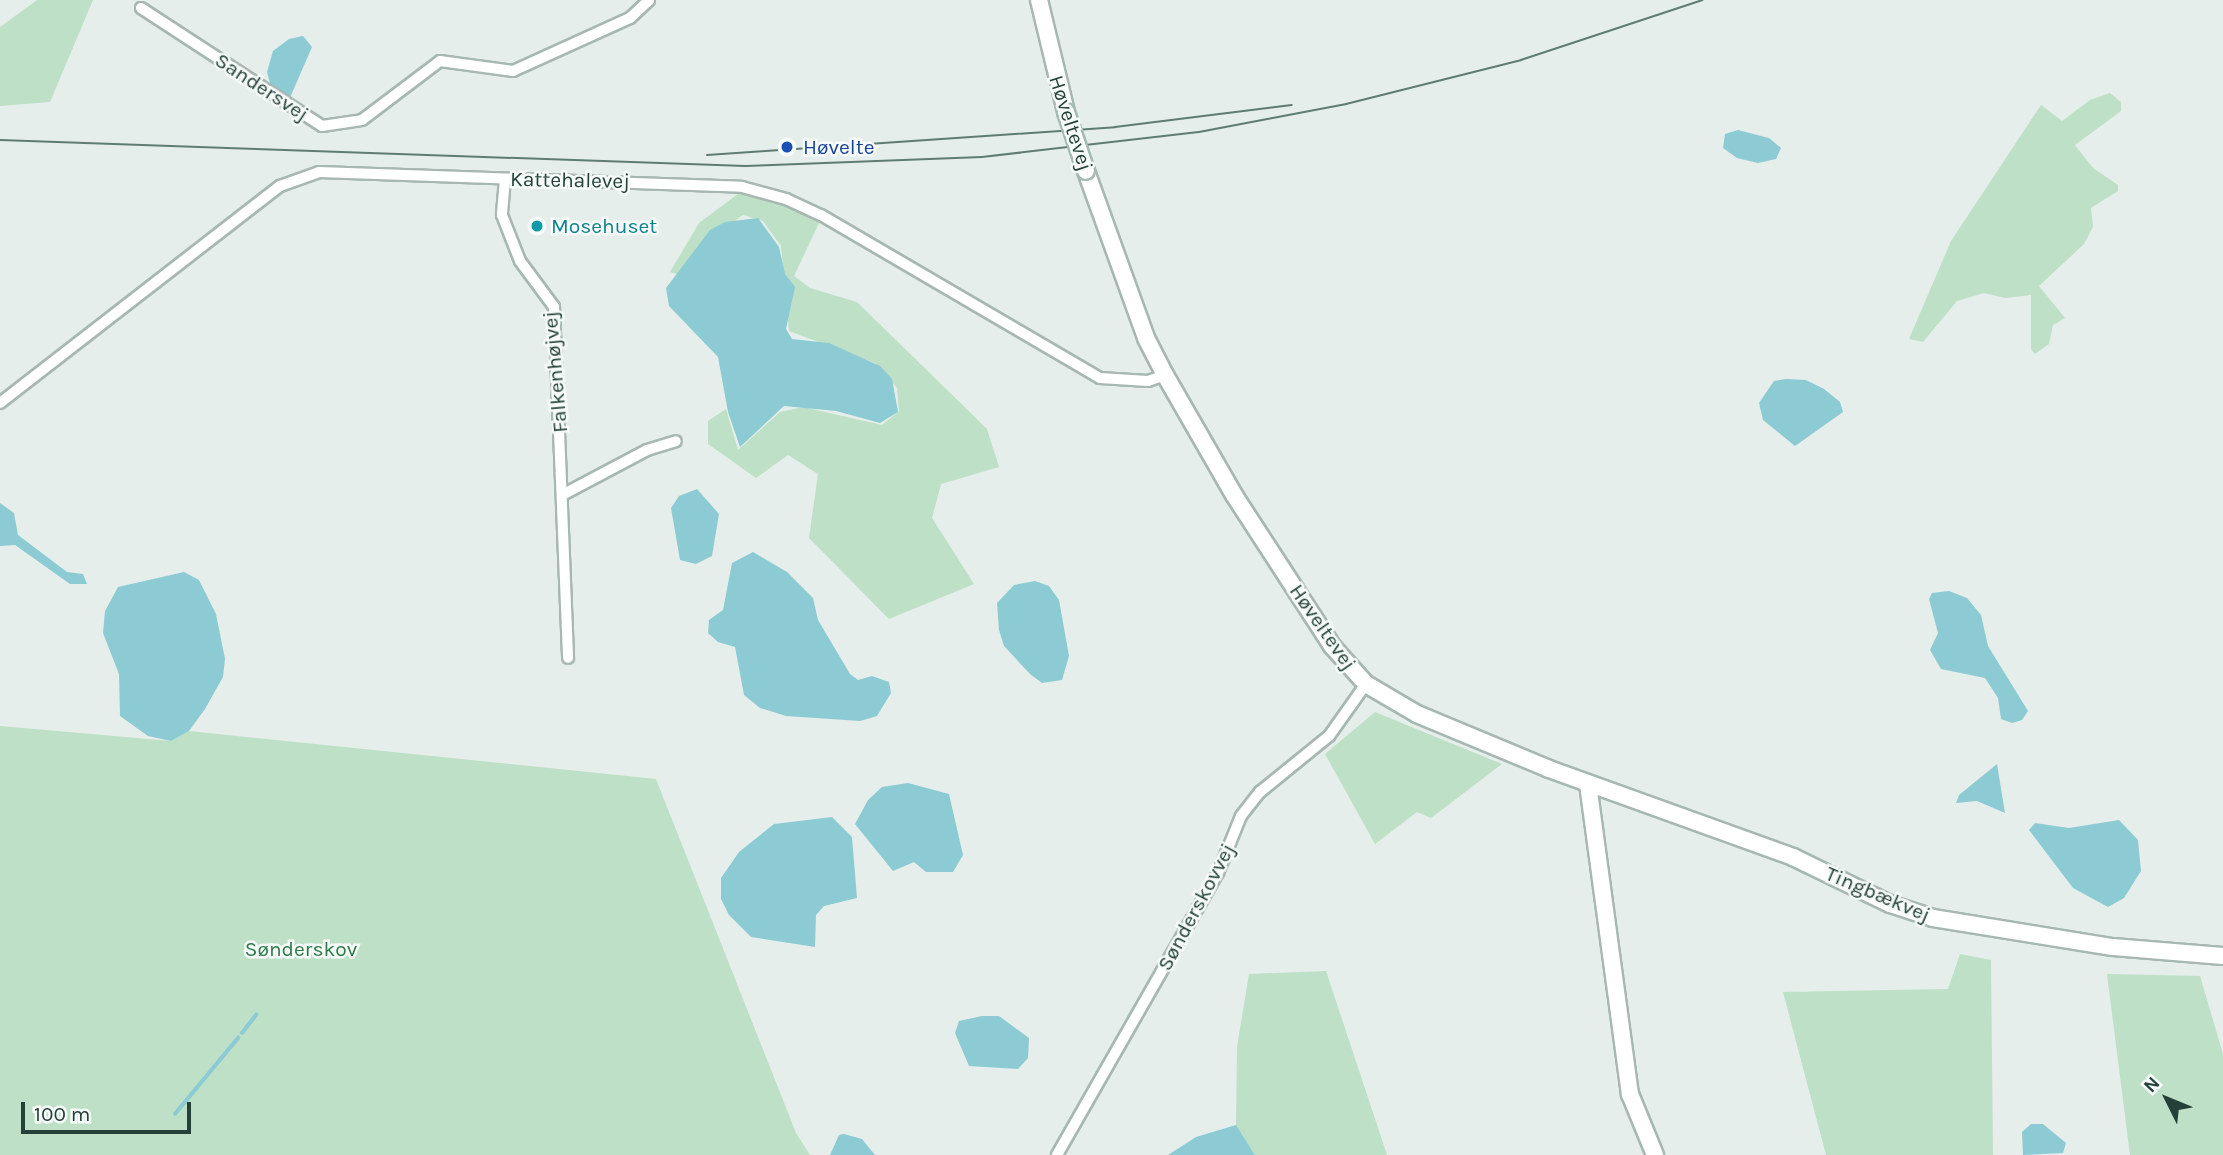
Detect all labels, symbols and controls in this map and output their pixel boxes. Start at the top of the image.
street label: Sandersvej [210,47,314,127]
street label: Høveltevej [1044,72,1098,174]
place label: Høvelte [803,134,874,160]
marker: Høvelte [777,137,797,157]
street label: Kattehalevej [510,166,630,194]
place label: Mosehuset [551,213,657,239]
marker: Mosehuset [529,218,545,234]
street label: Falkenhøjvej [537,310,573,434]
street label: Høveltevej [1284,579,1362,675]
street label: Sønderskovvej [1152,839,1240,975]
street label: Tingbækvej [1822,861,1934,927]
park label: Sønderskov [245,936,357,962]
north arrow [2132,1064,2202,1134]
text: N [2139,1072,2164,1097]
scale bar [24,1088,194,1132]
text: 100 m [34,1102,91,1126]

